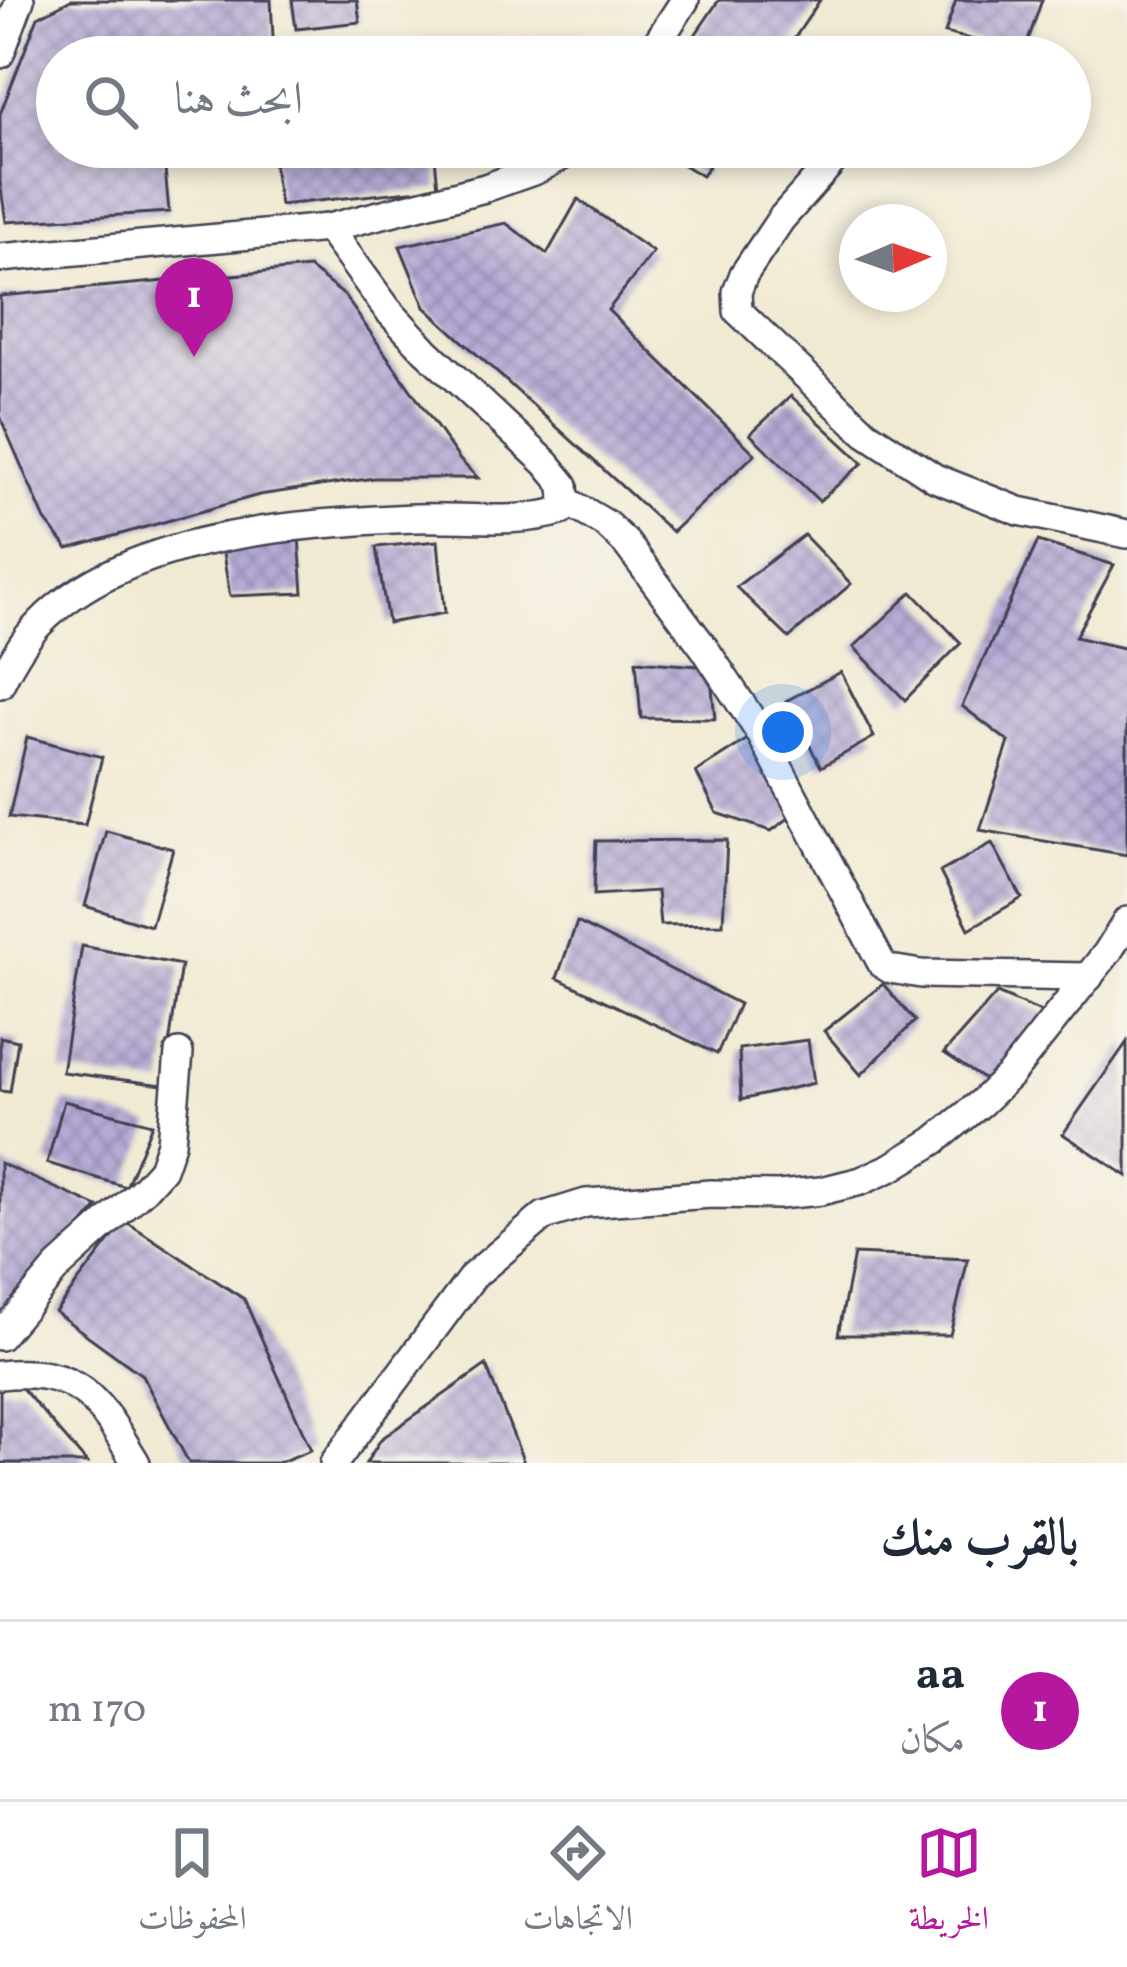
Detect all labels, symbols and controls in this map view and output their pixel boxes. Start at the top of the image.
search box [36,36,1091,168]
icon: search [78,69,144,135]
text: ابحث هنا [174,70,303,133]
north arrow [839,204,947,312]
pin: 1 [155,258,233,357]
your location [753,702,813,762]
text: بالقرب منك [880,1505,1079,1576]
text: aa [916,1645,965,1708]
text: 170 m [48,1684,146,1738]
text: 1 [1032,1684,1048,1738]
text: مكان [900,1715,965,1769]
tab: المحفوظات [138,1820,247,1950]
tab: الاتجاهات [523,1820,633,1950]
tab: الخريطة [909,1820,989,1950]

